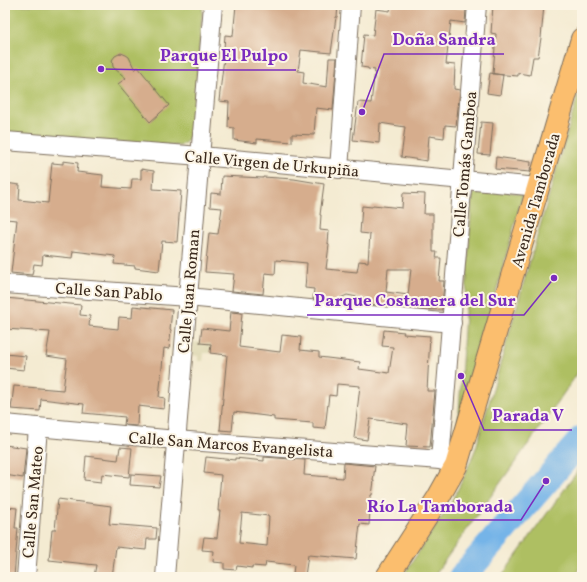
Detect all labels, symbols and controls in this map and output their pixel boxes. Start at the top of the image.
callout: Doña Sandra [384,25,504,54]
text: Doña Sandra [392,29,496,52]
callout: Parque El Pulpo [152,41,296,70]
text: Parque El Pulpo [160,45,288,68]
street label: Calle Tomás Gamboa [449,90,483,238]
street label: Avenida Tamborada [507,130,567,271]
street label: Calle Virgen de Urkupiña [184,146,360,184]
street label: Calle Juan Roman [174,228,206,354]
street label: Calle San Pablo [54,278,163,308]
callout: Parque Costanera del Sur [307,286,524,315]
text: Parque Costanera del Sur [314,290,516,313]
callout: Parada V [484,401,572,430]
text: Parada V [492,405,564,428]
street label: Calle San Marcos Evangelista [128,428,334,464]
street label: Calle San Mateo [18,445,50,559]
callout: Río La Tamborada [358,491,521,520]
text: Río La Tamborada [367,496,513,519]

